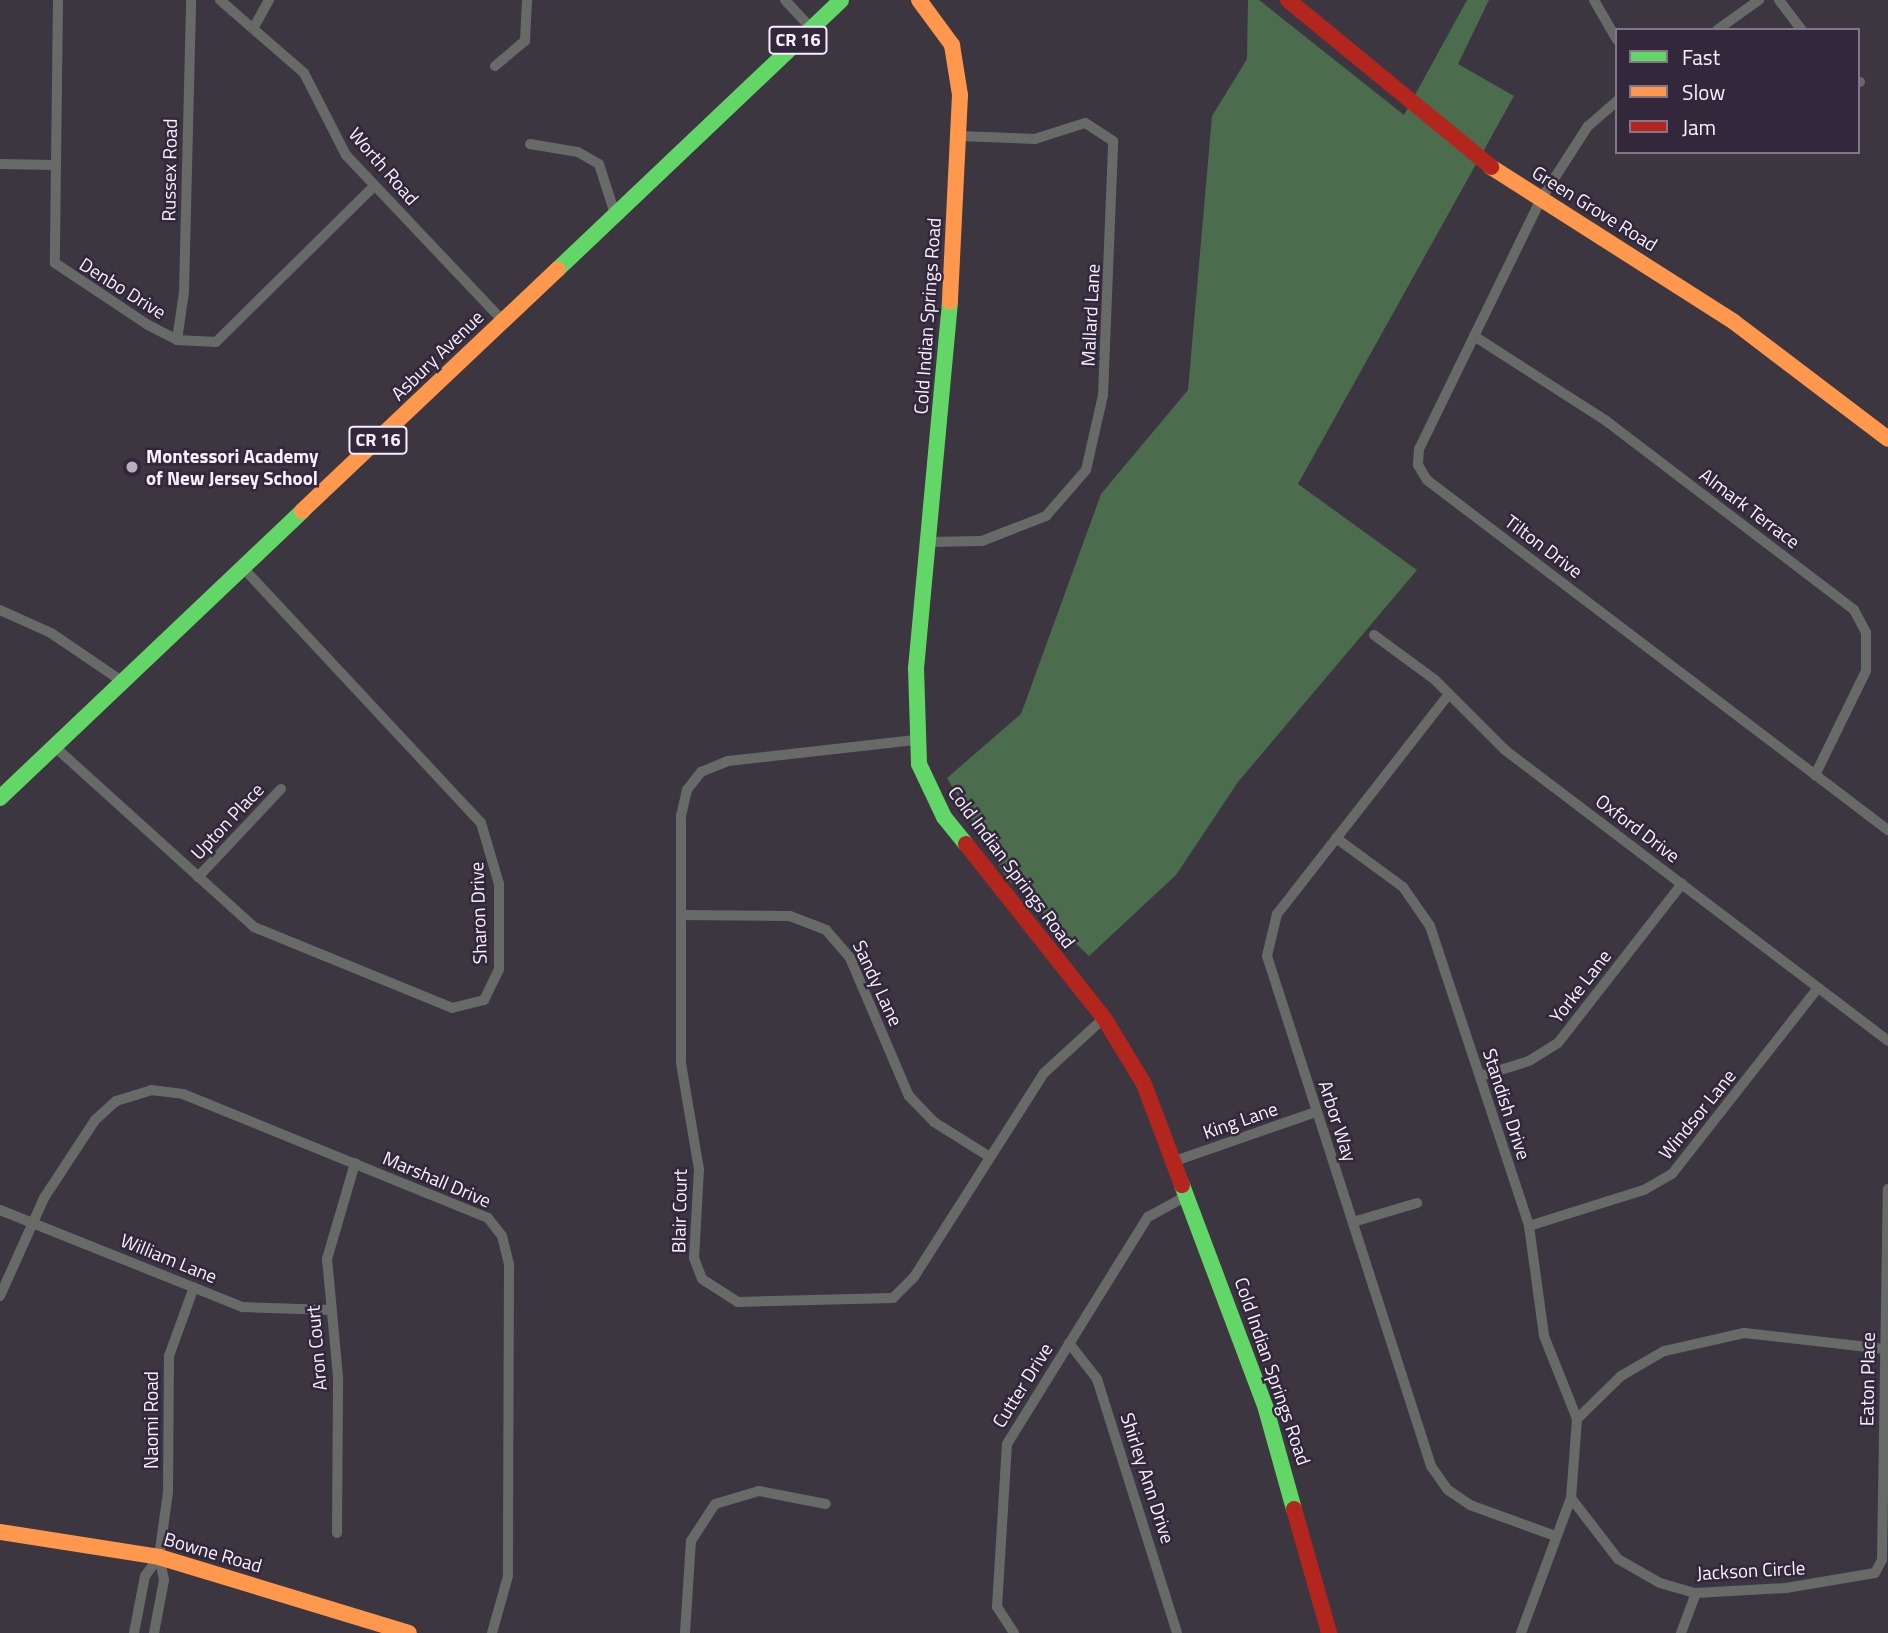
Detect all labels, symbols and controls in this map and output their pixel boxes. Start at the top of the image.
road number: CR 16 [768,26,828,55]
legend [1615,28,1860,154]
text: Fast [1682,41,1720,73]
text: Slow [1682,76,1725,108]
text: Jam [1682,111,1716,143]
street label: Russex Road [157,118,181,222]
street label: Worth Road [344,123,424,209]
street label: Green Grove Road [1528,160,1662,256]
street label: Cold Indian Springs Road [909,217,945,415]
street label: Denbo Drive [75,252,171,324]
street label: Mallard Lane [1076,263,1104,367]
street label: Asbury Avenue [386,305,488,405]
road number: CR 16 [348,426,408,454]
place label: Montessori Academy of New Jersey School [146,445,319,489]
marker: Montessori Academy of New Jersey School [124,459,140,475]
street label: Almark Terrace [1696,463,1804,553]
street label: Tilton Drive [1501,509,1587,583]
street label: Upton Place [186,778,268,864]
street label: Cold Indian Springs Road [944,781,1080,953]
street label: Oxford Drive [1591,789,1685,867]
street label: Sharon Drive [465,861,491,965]
street label: Sandy Lane [848,937,908,1029]
street label: Yorke Lane [1544,945,1616,1027]
street label: Standish Drive [1478,1046,1536,1162]
street label: Windsor Lane [1654,1064,1740,1164]
street label: Arbor Way [1314,1078,1362,1164]
street label: King Lane [1200,1097,1280,1143]
street label: Marshall Drive [380,1146,494,1212]
street label: Blair Court [667,1169,691,1253]
street label: William Lane [117,1228,221,1288]
street label: Cold Indian Springs Road [1230,1274,1316,1468]
street label: Aron Court [301,1304,331,1392]
street label: Eaton Place [1855,1332,1879,1426]
street label: Cutter Drive [987,1338,1057,1432]
street label: Naomi Road [140,1371,162,1469]
street label: Shirley Ann Drive [1116,1410,1180,1546]
street label: Bowne Road [161,1527,265,1577]
street label: Jackson Circle [1696,1556,1806,1584]

